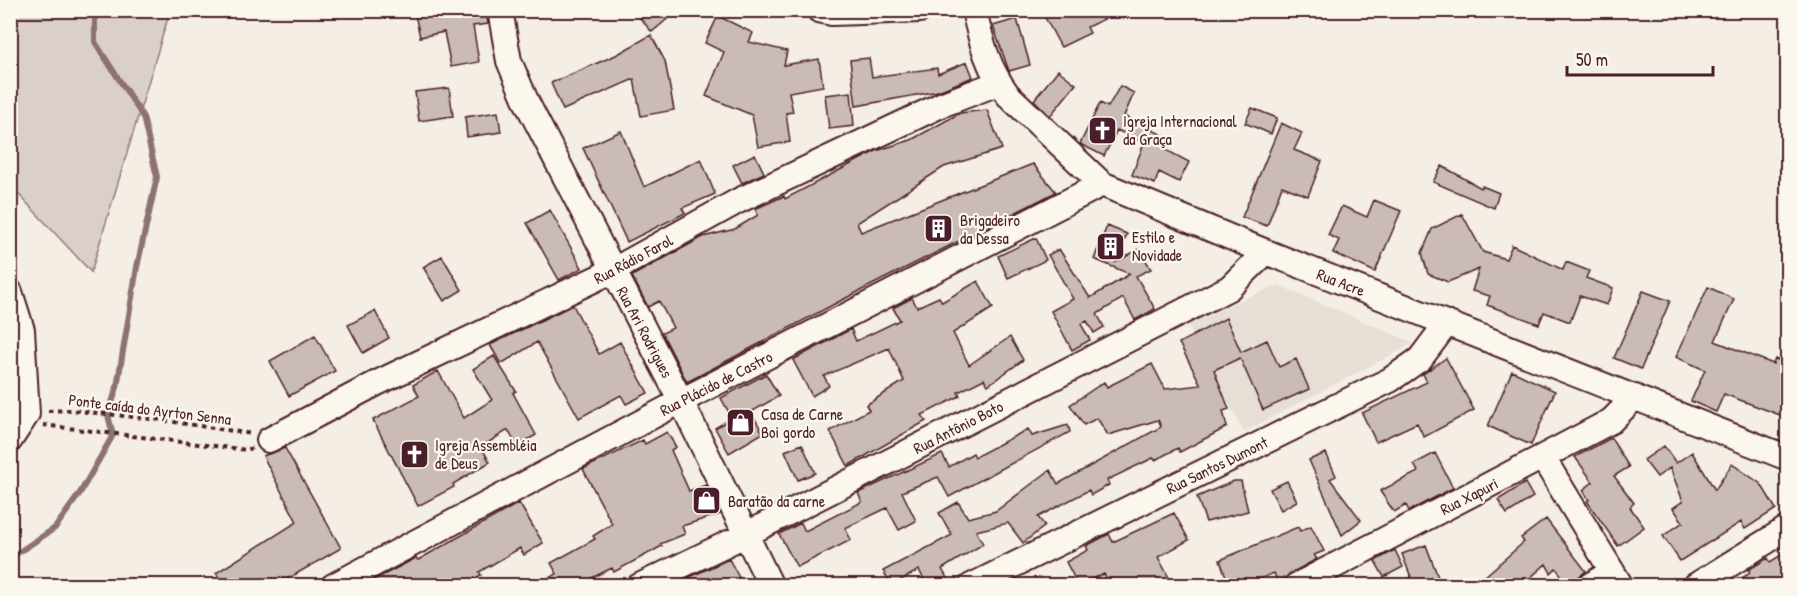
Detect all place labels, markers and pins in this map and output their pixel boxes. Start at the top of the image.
place label: Igreja Internacional da Graça [1123,110,1237,150]
church icon: Igreja Internacional da Graça [1086,114,1118,146]
place label: Brigadeiro da Dessa [960,209,1021,249]
building icon: Brigadeiro da Dessa [923,213,955,245]
place label: Estilo e Novidade [1132,226,1183,266]
building icon: Estilo e Novidade [1095,230,1127,262]
place label: Casa de Carne Boi gordo [761,403,844,443]
shop icon: Casa de Carne Boi gordo [724,407,756,439]
place label: Igreja Assembléia de Deus [435,434,537,474]
church icon: Igreja Assembléia de Deus [398,438,430,470]
shop icon: Baratão da carne [691,485,723,517]
place label: Baratão da carne [728,490,826,512]

